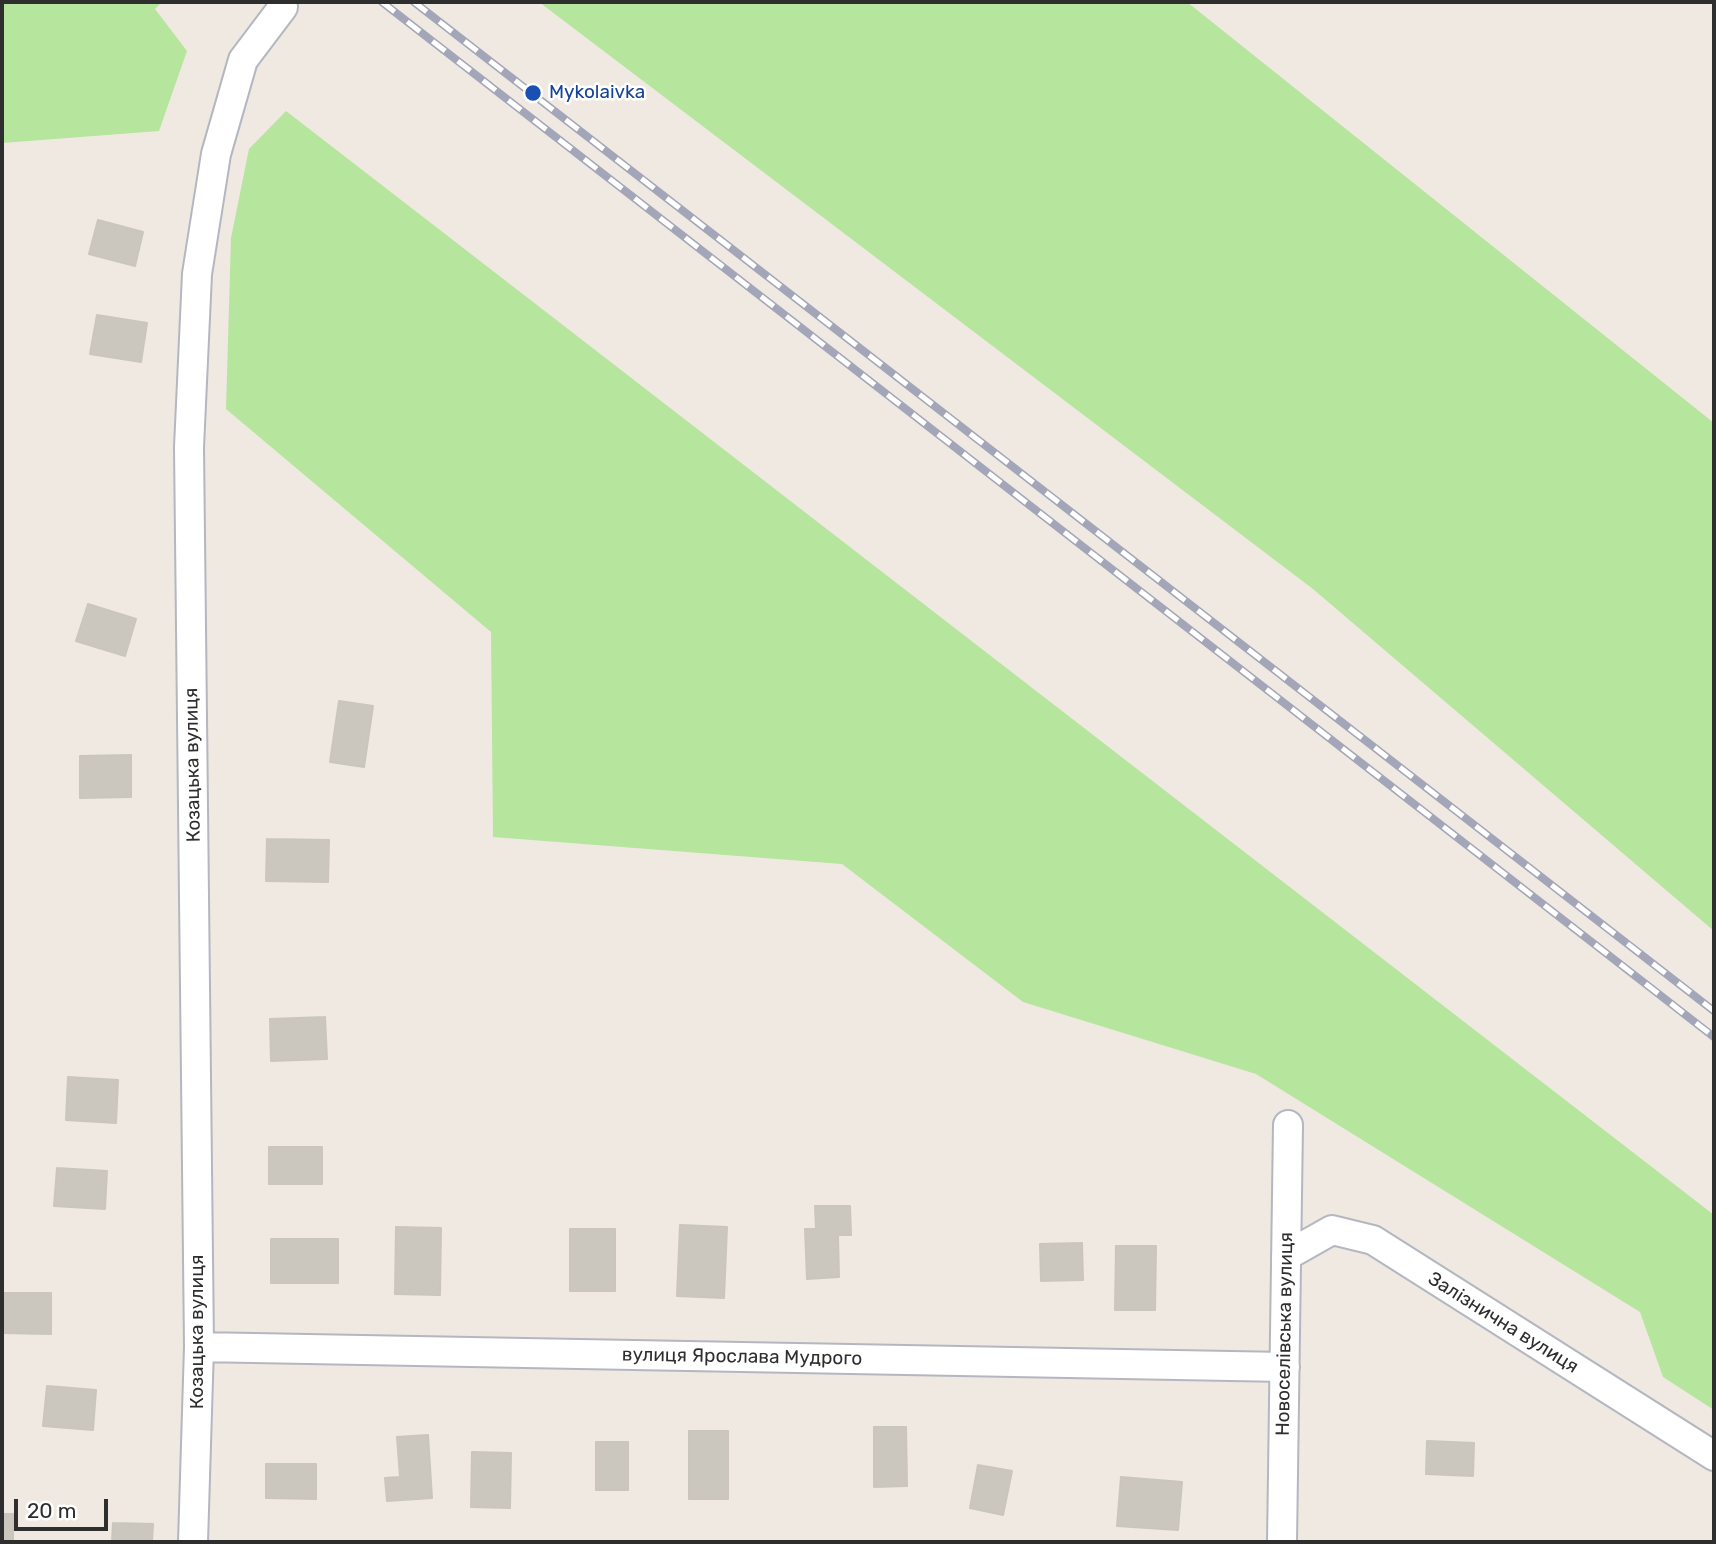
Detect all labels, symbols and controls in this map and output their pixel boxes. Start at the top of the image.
place label: Mykolaivka [549,82,645,104]
marker: Mykolaivka [523,83,543,103]
street label: Козацька вулиця [180,688,206,842]
street label: Новоселівська вулиця [1272,1232,1298,1436]
street label: Козацька вулиця [187,1255,209,1409]
street label: Залізнична вулиця [1424,1267,1582,1379]
street label: вулиця Ярослава Мудрого [622,1344,862,1370]
scale bar [18,1484,112,1528]
text: 20 m [27,1498,76,1523]

